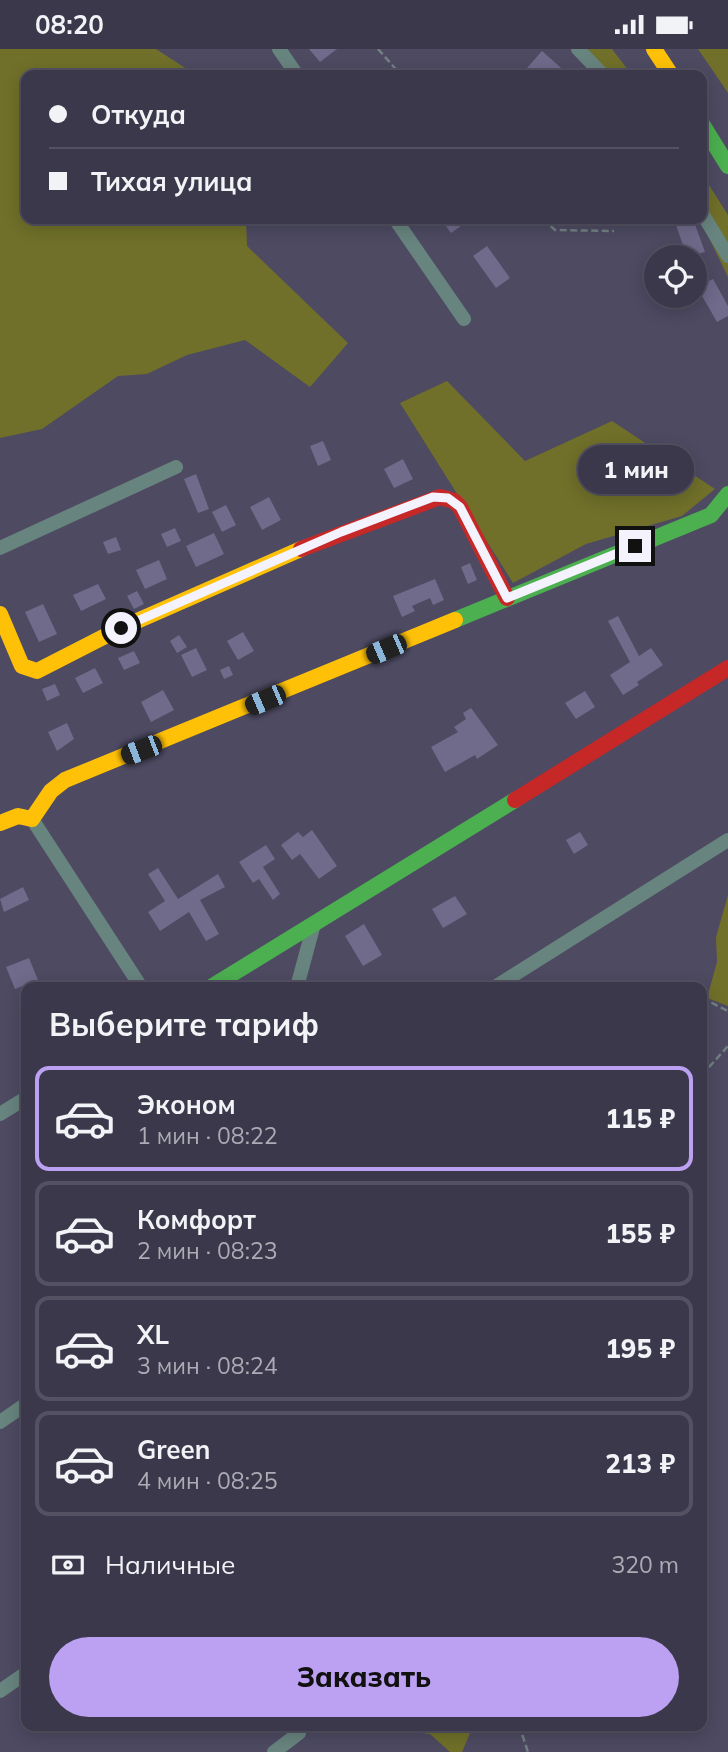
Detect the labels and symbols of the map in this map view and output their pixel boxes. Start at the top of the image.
callout: 1 мин [577,445,693,493]
route end [619,530,651,562]
route start [105,612,137,644]
car [363,631,410,667]
car [242,682,289,718]
car [118,733,165,767]

